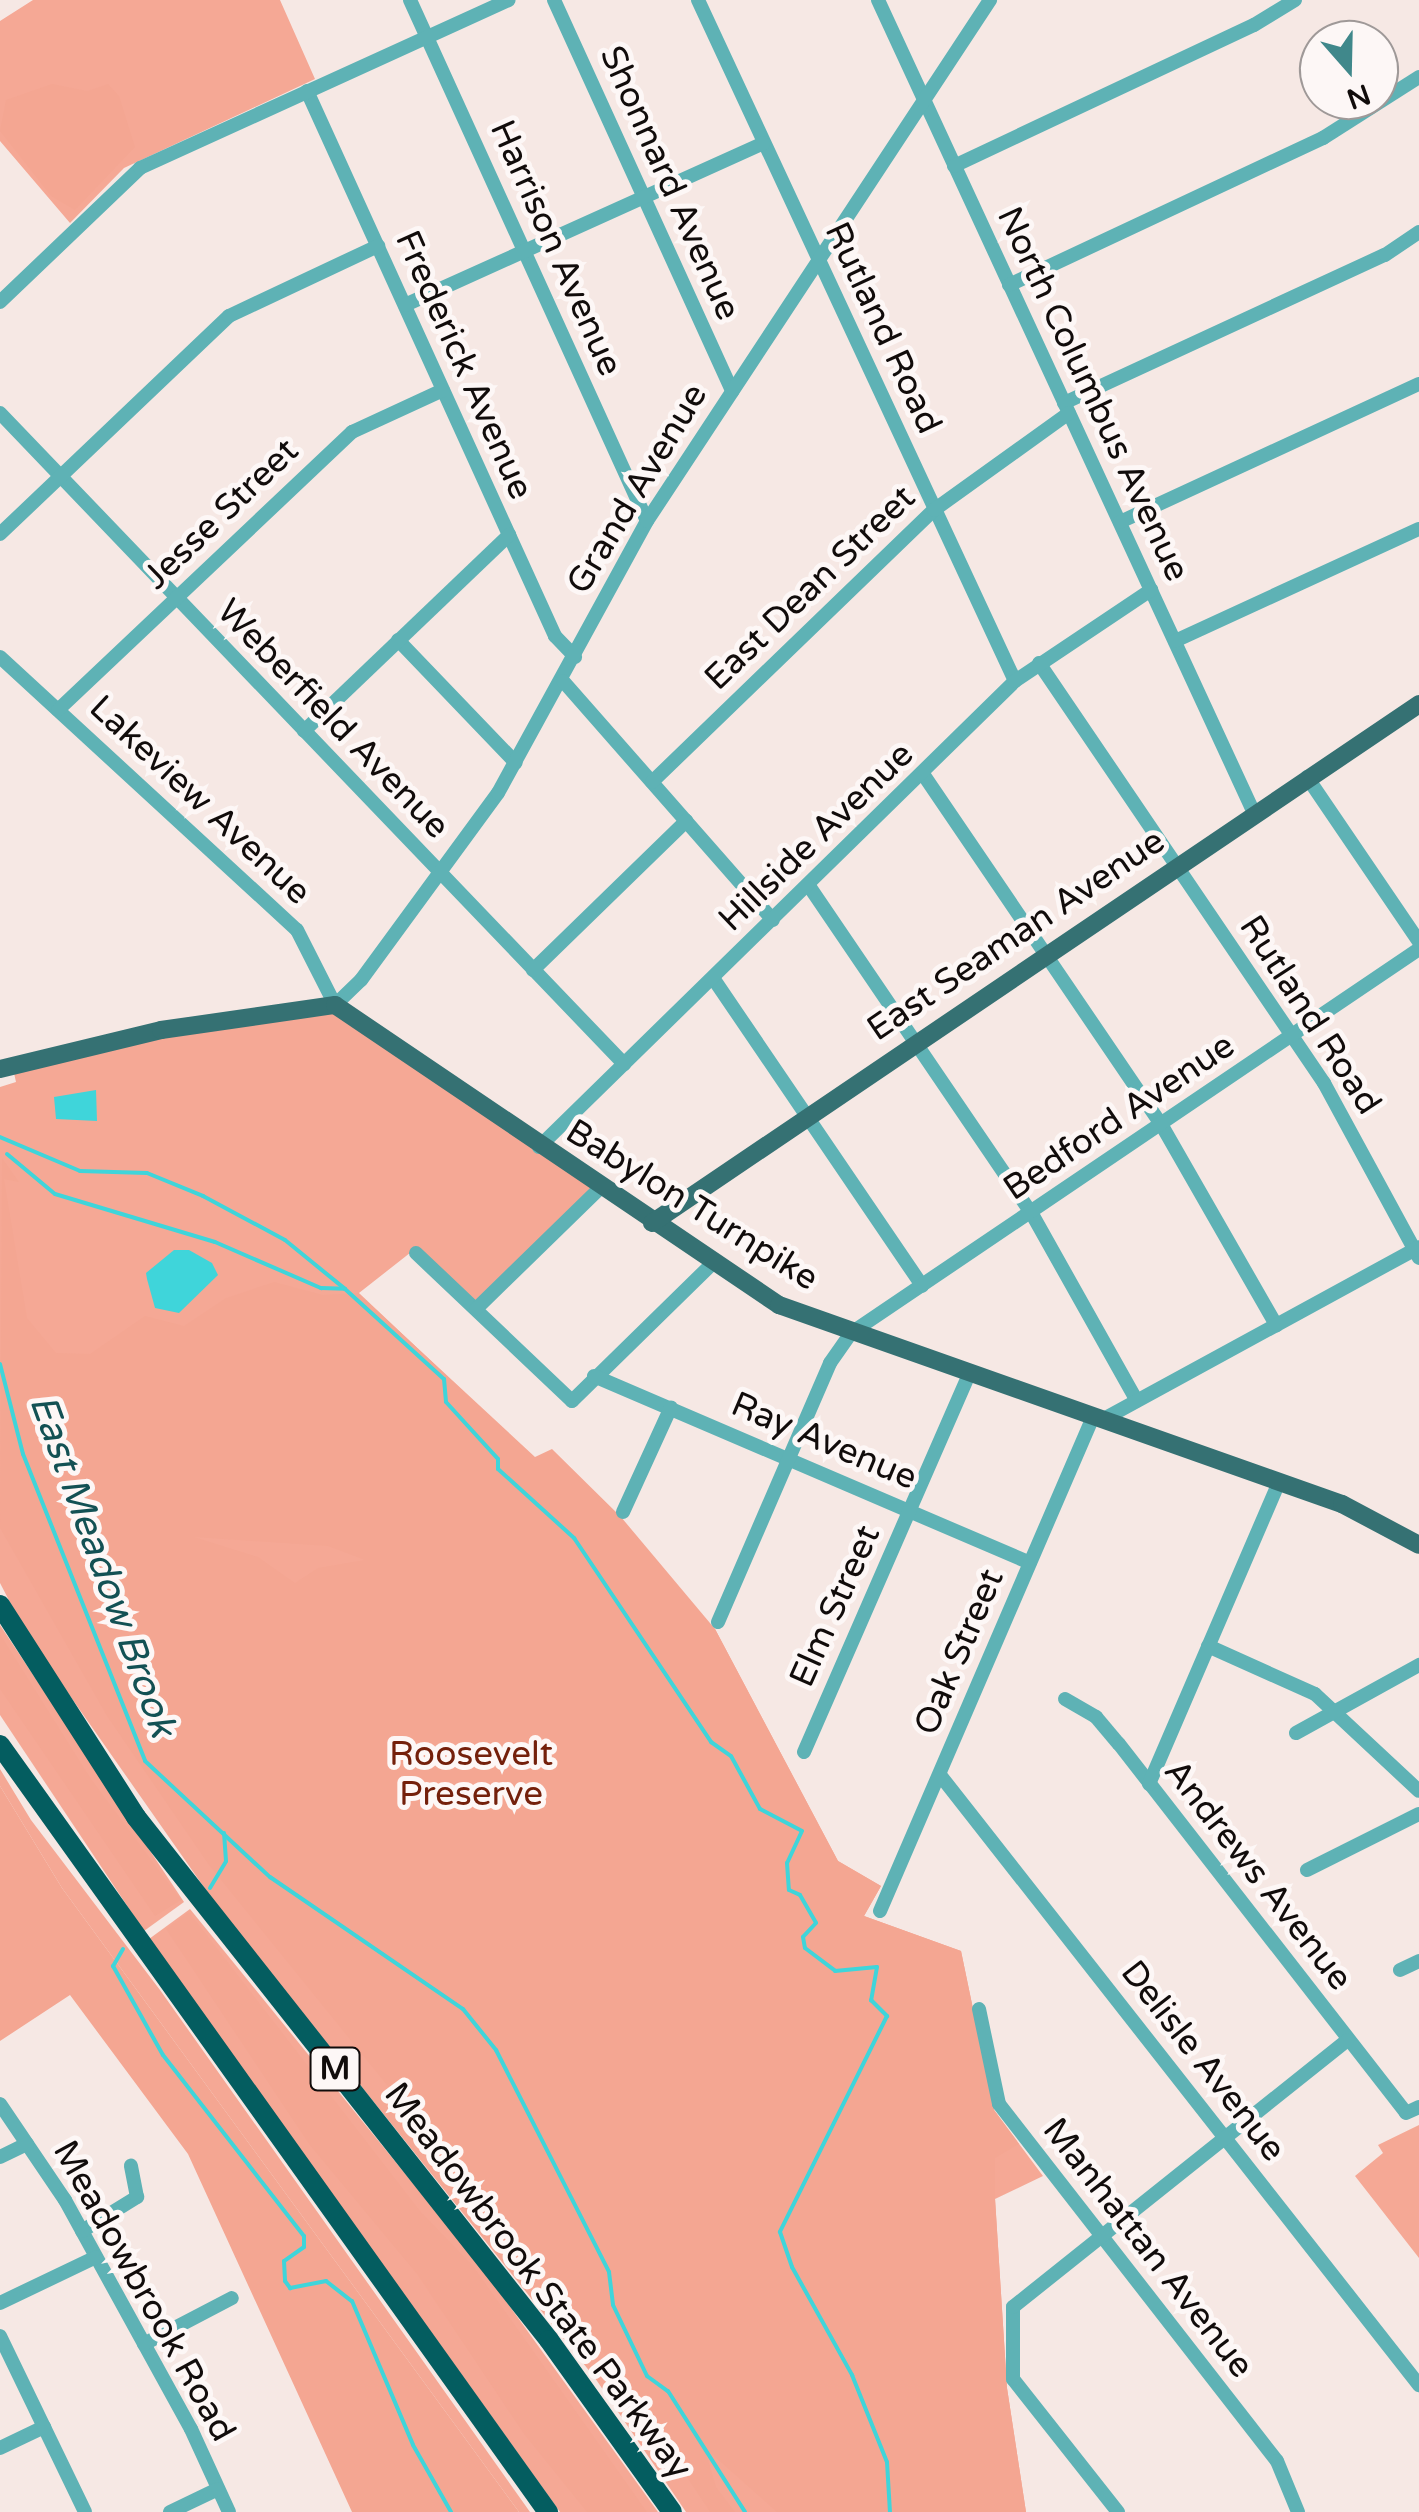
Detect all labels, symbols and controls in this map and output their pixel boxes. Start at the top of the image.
north arrow [1299,20,1399,120]
street label: Shonnard Avenue [591,39,749,327]
text: N [1342,76,1375,116]
street label: Harrison Avenue [481,114,631,382]
street label: North Columbus Avenue [988,200,1198,588]
street label: Rutland Road [816,216,950,440]
street label: Frederick Avenue [386,224,542,506]
street label: Grand Avenue [558,376,716,602]
street label: Jesse Street [135,430,307,598]
street label: East Dean Street [696,477,924,699]
street label: Weberfield Avenue [208,591,458,847]
street label: Lakeview Avenue [81,687,319,913]
street label: Hillside Avenue [710,734,922,940]
street label: East Seaman Avenue [859,820,1173,1050]
street label: Rutland Road [1230,908,1390,1122]
street label: Bedford Avenue [996,1024,1242,1210]
street label: Babylon Turnpike [558,1110,826,1300]
street label: Ray Avenue [725,1383,923,1499]
water label: East Meadow Brook [19,1389,185,1743]
street label: Elm Street [781,1519,889,1693]
street label: Oak Street [905,1563,1013,1741]
park label: Roosevelt Preserve [389,1733,553,1815]
street label: Andrews Avenue [1155,1751,1361,1999]
street label: Delisle Avenue [1112,1953,1294,2169]
road number: M [308,2042,362,2096]
street label: Meadowbrook State Parkway [375,2075,701,2487]
street label: Manhattan Avenue [1034,2110,1262,2386]
street label: Meadowbrook Road [44,2133,244,2449]

